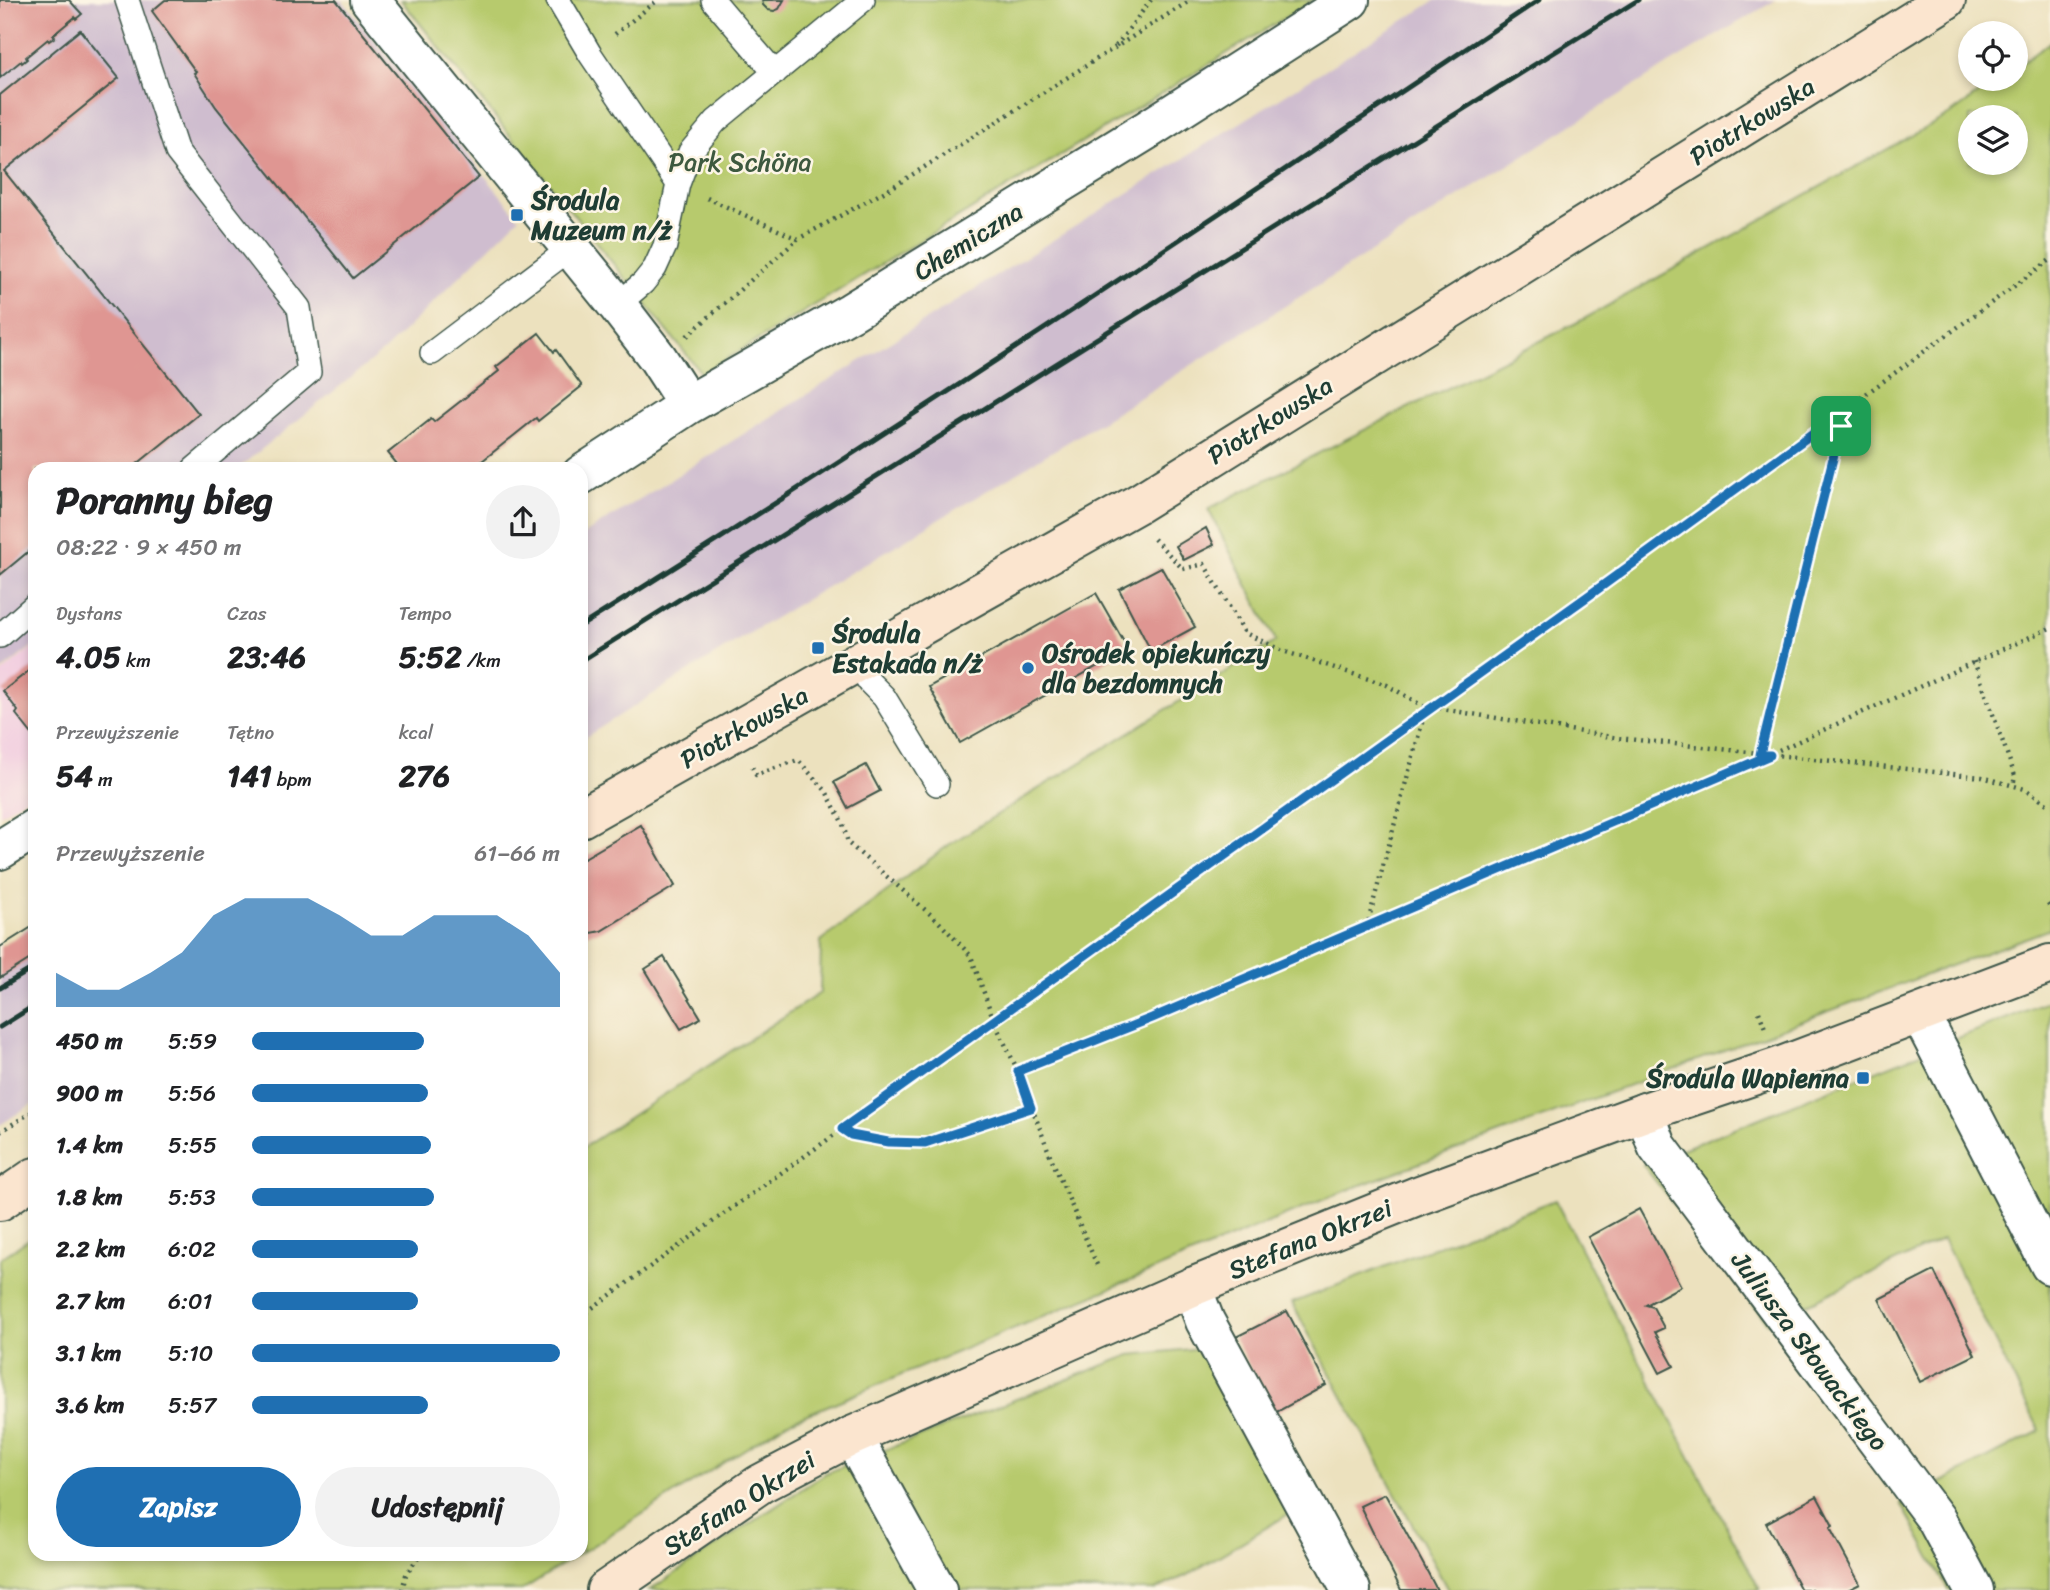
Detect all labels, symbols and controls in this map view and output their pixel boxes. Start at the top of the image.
map controls [1958,21,2028,175]
button: locate [1958,21,2028,91]
street label: Piotrkowska [1680,64,1824,178]
button: layers [1958,105,2028,175]
park label: Park Schöna [668,139,812,185]
place label: Środula Muzeum n/ż [530,177,674,253]
street label: Chemiczna [904,189,1032,293]
marker: Środula Muzeum n/ż [509,207,525,223]
street label: Piotrkowska [1198,363,1342,477]
pin [1811,396,1871,456]
icon: arrive [1822,407,1860,445]
text: Poranny bieg [56,467,273,534]
button: share [486,485,560,559]
text: 08:22 · 9 × 450 m [56,527,242,568]
text: Dystans [56,597,122,630]
text: Czas [227,597,267,630]
text: Tempo [399,597,452,630]
place label: Środula Estakada n/ż [831,610,984,686]
text: 4.05 [56,630,121,684]
text: 23:46 [227,630,306,684]
text: 5:52 [399,630,462,684]
place label: Ośrodek opiekuńczy dla bezdomnych [1042,630,1271,706]
marker: Środula Estakada n/ż [810,640,826,656]
text: km [121,644,151,677]
text: /km [462,644,501,677]
marker: Ośrodek opiekuńczy dla bezdomnych [1020,660,1036,676]
street label: Piotrkowska [671,673,817,781]
text: Przewyższenie [56,716,179,749]
text: Tętno [227,716,274,749]
text: kcal [399,716,433,749]
text: 54 [56,749,93,803]
text: 141 [227,749,272,803]
text: 276 [399,749,450,803]
text: m [93,763,113,796]
text: bpm [272,763,312,796]
text: Przewyższenie [56,833,205,874]
text: 61–66 m [474,833,560,874]
text: 450 m [56,1021,123,1062]
text: 5:59 [168,1021,217,1062]
place label: Środula Wapienna [1645,1055,1849,1101]
marker: Środula Wapienna [1855,1070,1871,1086]
text: 900 m [56,1073,123,1114]
text: 5:56 [168,1073,216,1114]
text: 1.4 km [56,1125,123,1166]
text: 5:55 [168,1125,217,1166]
text: 1.8 km [56,1177,123,1218]
text: 5:53 [168,1177,216,1218]
street label: Stefana Okrzei [1221,1185,1400,1293]
text: 2.2 km [56,1229,125,1270]
text: 6:02 [168,1229,216,1270]
street label: Juliusza Słowackiego [1718,1240,1901,1461]
text: 2.7 km [56,1281,125,1322]
text: 6:01 [168,1281,212,1322]
text: 3.1 km [56,1333,121,1374]
text: 5:10 [168,1333,213,1374]
text: 3.6 km [56,1385,125,1426]
text: 5:57 [168,1385,216,1426]
street label: Stefana Okrzei [653,1437,825,1568]
button: Zapisz [56,1467,301,1547]
button: Udostępnij [315,1467,560,1547]

